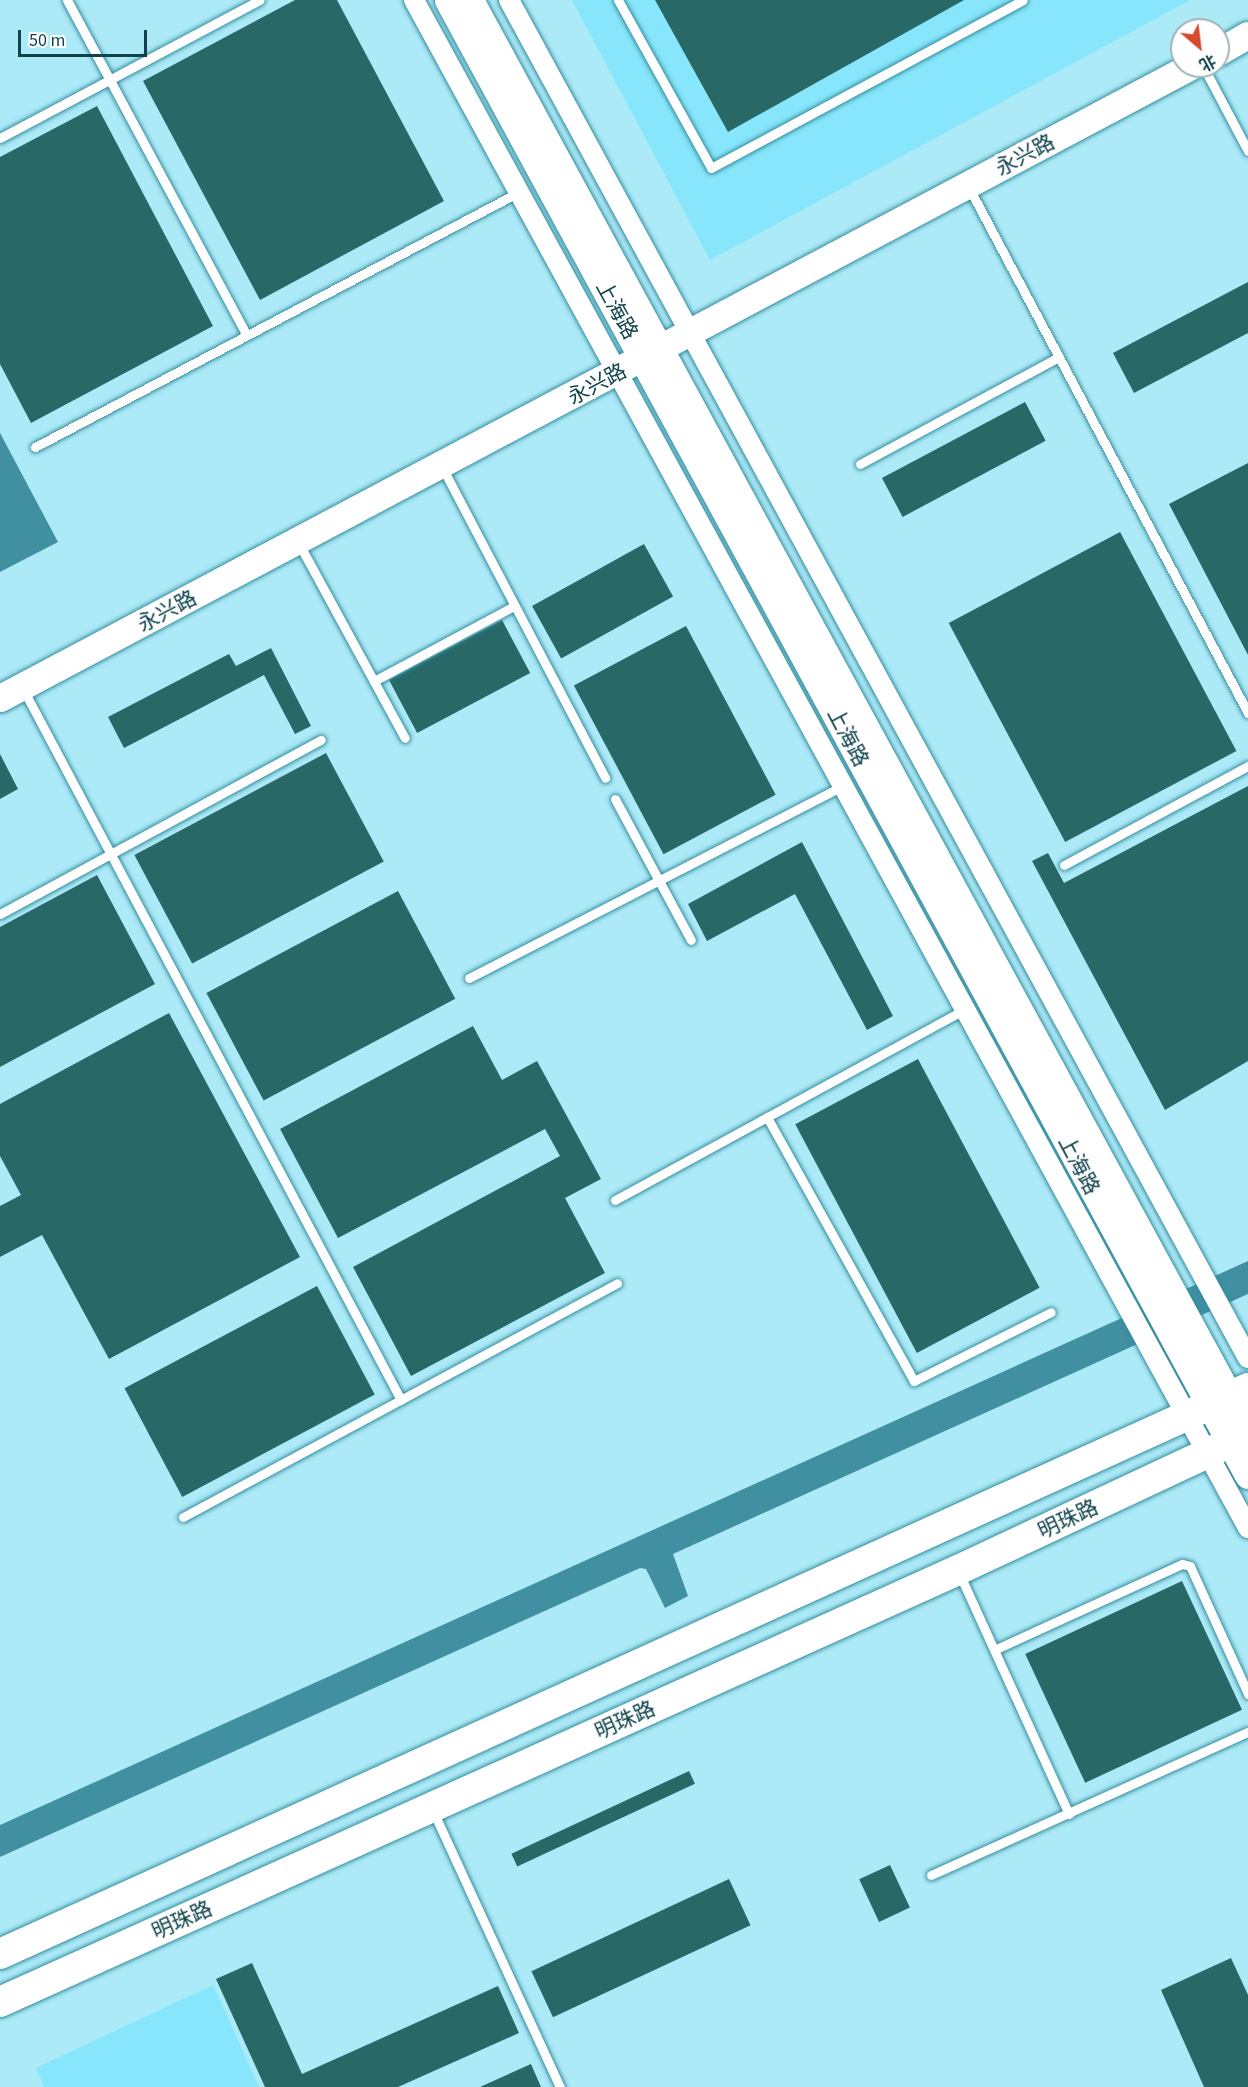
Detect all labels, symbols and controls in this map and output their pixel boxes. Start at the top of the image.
scale bar [21,18,150,56]
north arrow [1170,18,1230,78]
text: 50 m [29,28,65,53]
text: 北 [1195,49,1220,76]
street label: 永兴路 [991,129,1059,181]
street label: 上海路 [591,276,643,344]
street label: 永兴路 [563,358,631,410]
street label: 永兴路 [133,585,201,637]
street label: 上海路 [822,703,874,771]
street label: 上海路 [1053,1131,1105,1199]
street label: 明珠路 [1034,1494,1102,1544]
street label: 明珠路 [591,1696,659,1744]
street label: 明珠路 [148,1896,216,1944]

